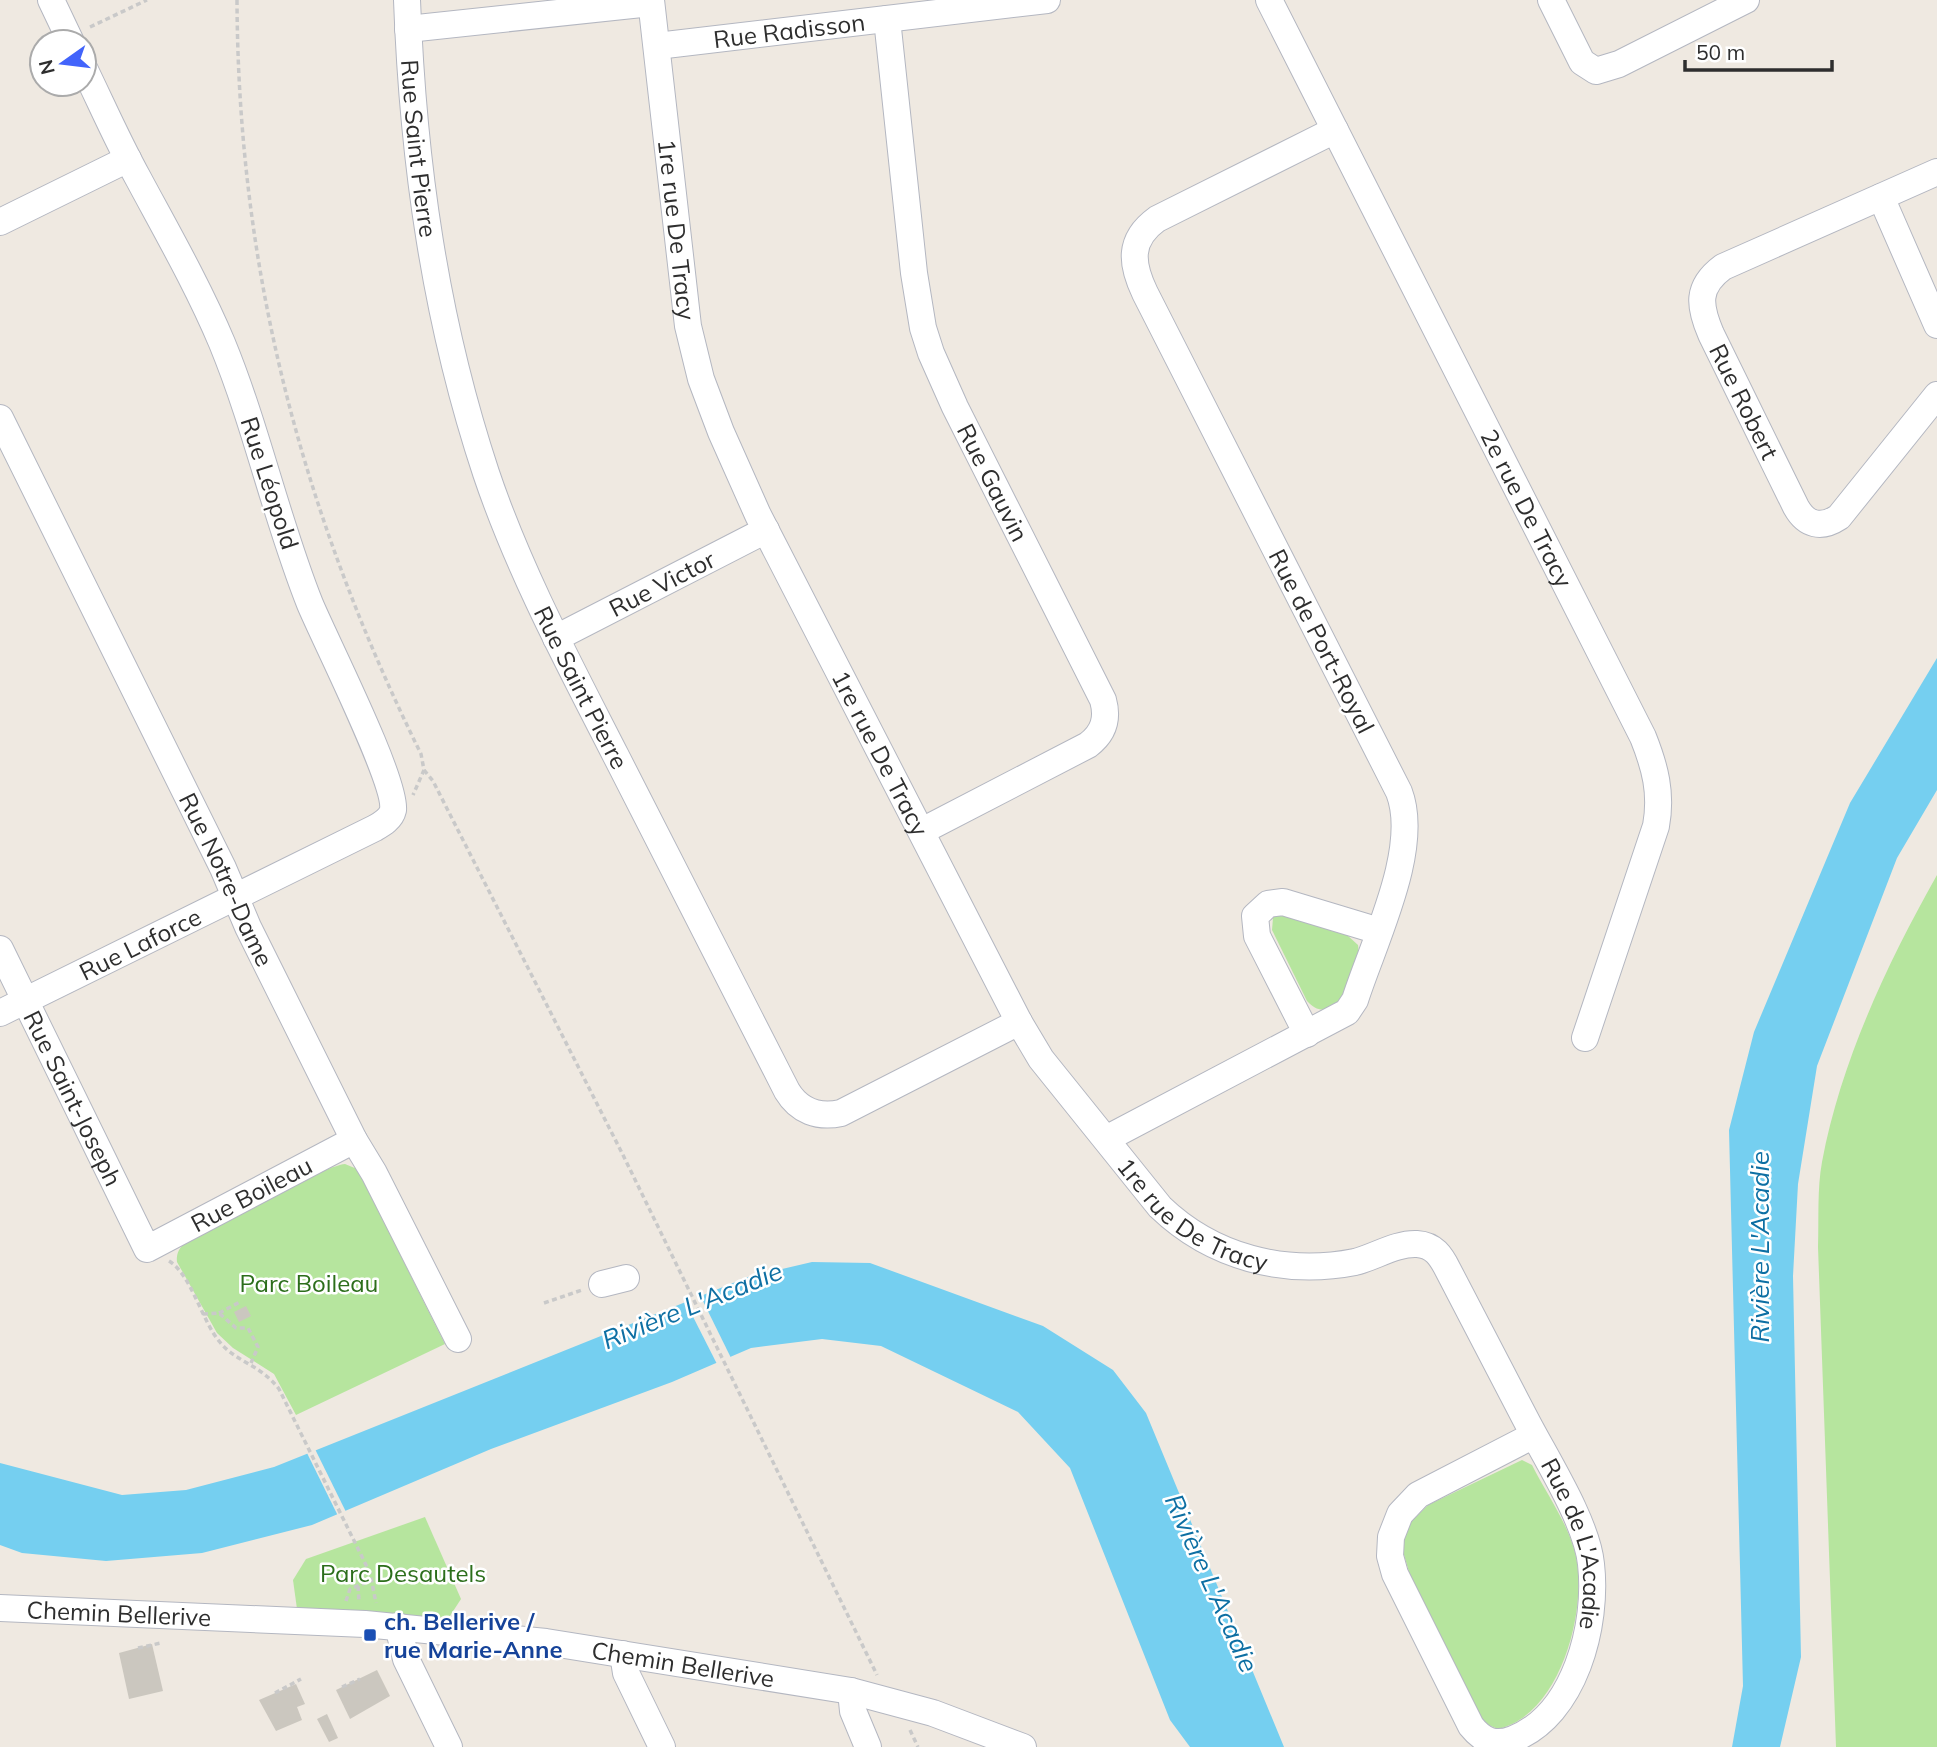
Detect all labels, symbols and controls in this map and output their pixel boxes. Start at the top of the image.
street label: Rue Radisson [712,7,867,54]
north arrow [28,28,98,98]
scale bar [1685,28,1832,72]
text: 50 m [1696,39,1745,65]
text: N [33,57,60,77]
street label: Rue Saint Pierre [395,59,444,239]
street label: 1re rue De Tracy [652,137,702,322]
street label: Rue Robert [1703,339,1785,464]
street label: Rue Léopold [234,413,306,553]
street label: Rue Gauvin [951,418,1035,546]
street label: 2e rue De Tracy [1474,424,1580,593]
street label: Rue Victor [604,544,720,623]
street label: Rue de Port-Royal [1263,544,1381,738]
street label: Rue Saint Pierre [528,601,635,774]
street label: 1re rue De Tracy [826,665,936,841]
street label: Rue Notre-Dame [173,787,280,971]
street label: Rue Laforce [74,901,206,987]
street label: Rue Saint-Joseph [17,1005,129,1191]
street label: Rue Boileau [186,1150,317,1238]
street label: 1re rue De Tracy [1111,1151,1271,1277]
water label: Rivière L'Acadie [1743,1151,1776,1343]
water label: Rivière L'Acadie [597,1254,787,1356]
park label: Parc Boileau [240,1268,378,1298]
street label: Rue de L'Acadie [1535,1453,1607,1632]
water label: Rivière L'Acadie [1158,1489,1266,1677]
park label: Parc Desautels [320,1558,486,1588]
street label: Chemin Bellerive [26,1594,212,1632]
place label: ch. Bellerive / rue Marie-Anne [384,1606,563,1664]
marker: ch. Bellerive / rue Marie-Anne [362,1627,378,1643]
street label: Chemin Bellerive [589,1635,777,1693]

